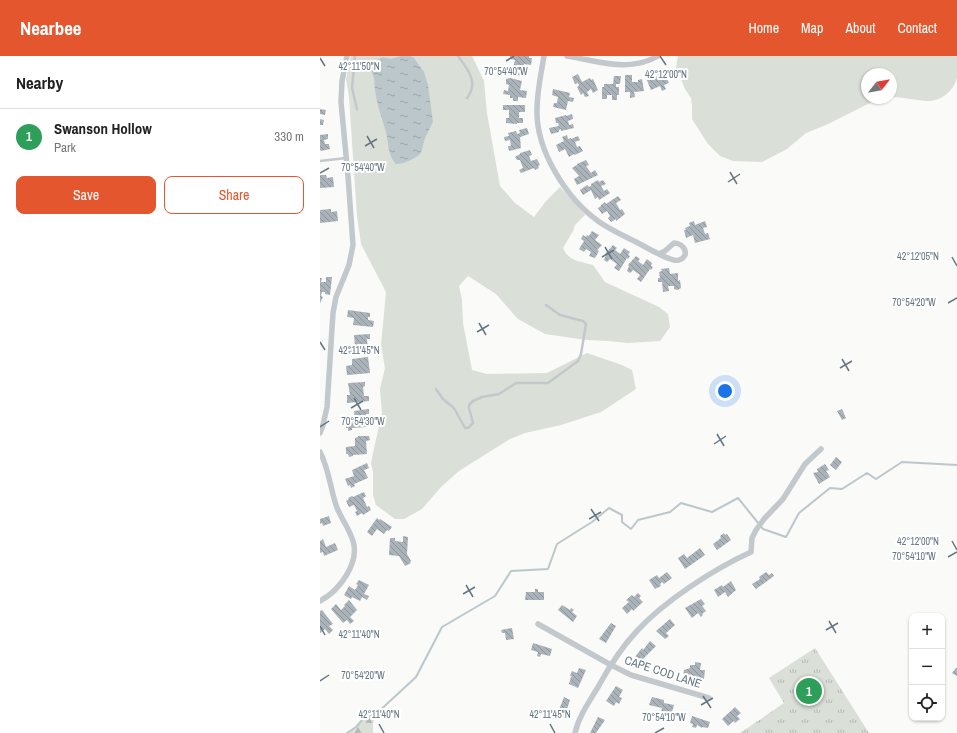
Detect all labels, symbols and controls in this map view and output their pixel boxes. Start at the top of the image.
text: Nearbee [20,15,81,41]
text: Home [748,19,779,37]
text: Map [801,19,823,37]
text: About [845,19,875,37]
text: Contact [897,19,937,37]
text: 42°11'50"N [338,60,380,73]
text: 70°54'40"W [484,65,528,78]
text: 42°12'00"N [645,68,687,81]
north arrow [861,68,897,104]
text: Nearby [16,71,63,94]
text: Swanson Hollow [54,118,152,139]
text: 1 [26,128,32,145]
text: 330 m [274,128,304,145]
text: Park [54,139,76,156]
text: 70°54'40"W [341,161,385,174]
button: Save [16,176,156,214]
button: Share [164,176,304,214]
text: 42°12'05"N [897,250,939,263]
text: 70°54'20"W [892,296,936,309]
text: 42°11'45"N [338,344,380,357]
your location [715,381,735,401]
text: 70°54'30"W [341,415,385,428]
text: 42°12'00"N [897,535,939,548]
text: 70°54'10"W [892,550,936,563]
map controls [909,613,945,721]
button: + [909,613,945,649]
text: 42°11'40"N [338,628,380,641]
button: − [909,649,945,685]
street label: CAPE COD LANE [623,652,703,692]
text: 70°54'20"W [341,669,385,682]
pin: 1 [796,676,822,706]
button: locate [909,685,945,721]
text: 42°11'40"N [358,708,400,721]
text: 42°11'45"N [529,708,571,721]
text: 70°54'10"W [642,711,686,724]

